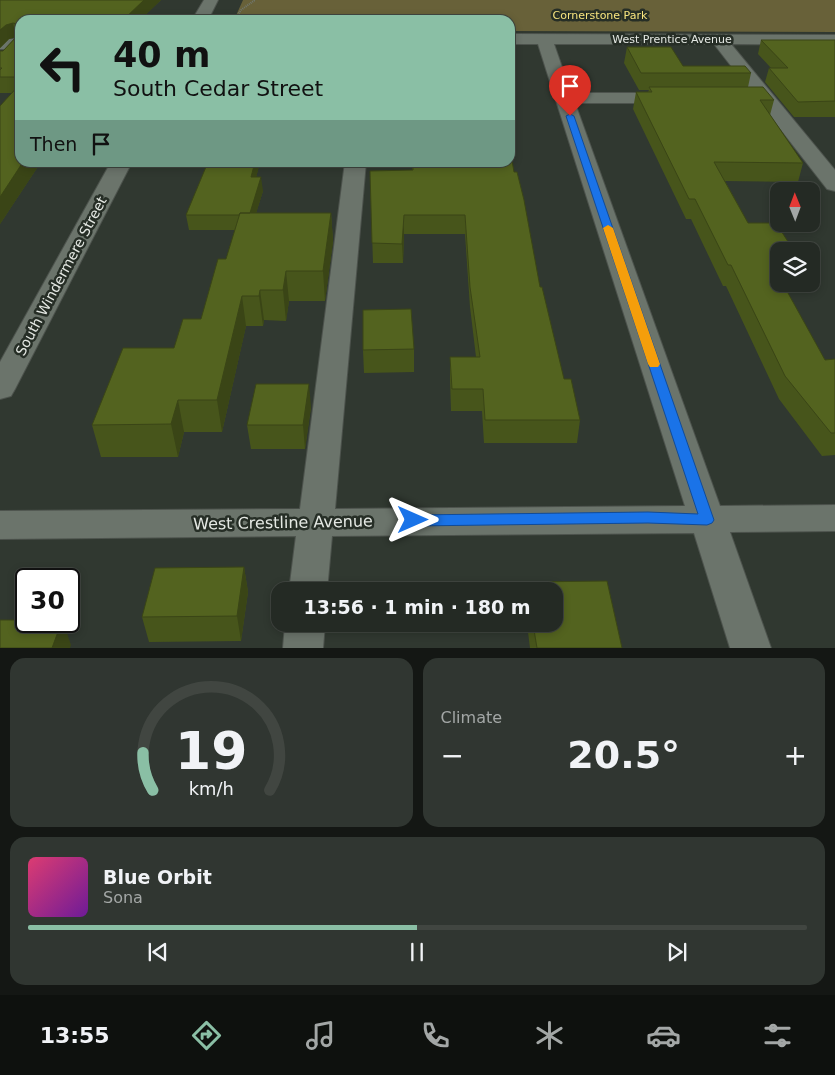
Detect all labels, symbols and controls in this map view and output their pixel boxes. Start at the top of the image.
park label: Cornerstone Park [553,9,648,22]
street label: West Prentice Avenue [612,33,732,46]
icon: left [30,35,95,100]
text: 40 m [113,35,210,75]
pin [549,65,591,116]
icon: arrive [556,72,584,100]
text: South Cedar Street [113,76,323,101]
icon: arrive [87,130,115,158]
text: Then [30,133,77,155]
north arrow [770,182,820,232]
map controls [770,182,820,292]
street label: South Windermere Street [12,193,110,358]
button: layers [770,242,820,292]
position arrow [386,493,438,545]
street label: West Crestline Avenue [193,511,373,534]
speed limit sign: 30 [15,568,80,633]
text: 13:56 · 1 min · 180 m [303,596,531,618]
text: Climate [441,708,502,727]
text: 19 [175,721,247,781]
text: 20.5° [567,733,680,777]
text: − [441,739,464,772]
text: + [784,739,807,772]
text: km/h [189,778,234,799]
text: Blue Orbit [103,866,212,888]
text: Sona [103,888,143,907]
icon: previous [144,938,172,966]
icon: pause [403,938,431,966]
icon: next [663,938,691,966]
icon: directions [189,1018,224,1053]
icon: music [303,1018,338,1053]
icon: phone [418,1018,453,1053]
icon: climate [532,1018,567,1053]
icon: car [646,1018,681,1053]
icon: filters [760,1018,795,1053]
text: 13:55 [40,1023,110,1048]

